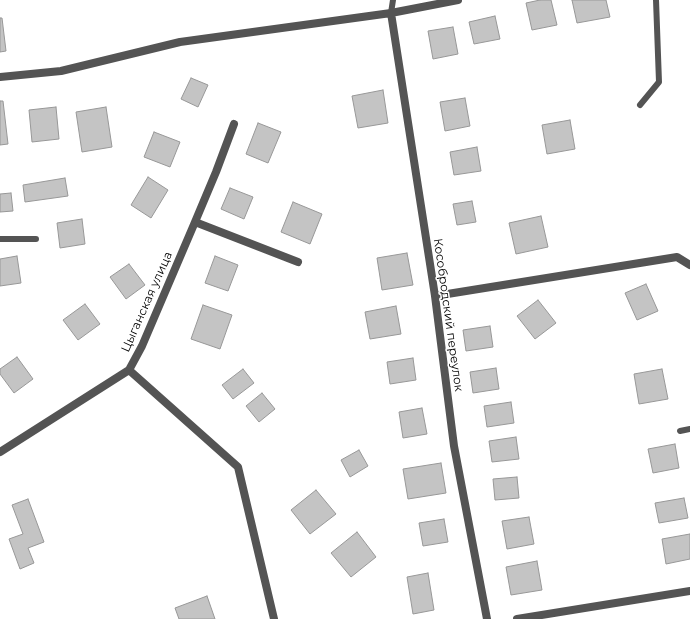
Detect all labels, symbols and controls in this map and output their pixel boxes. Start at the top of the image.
street label: Кособродский переулок [430,237,466,393]
street label: Цыганская улица [118,249,176,355]

